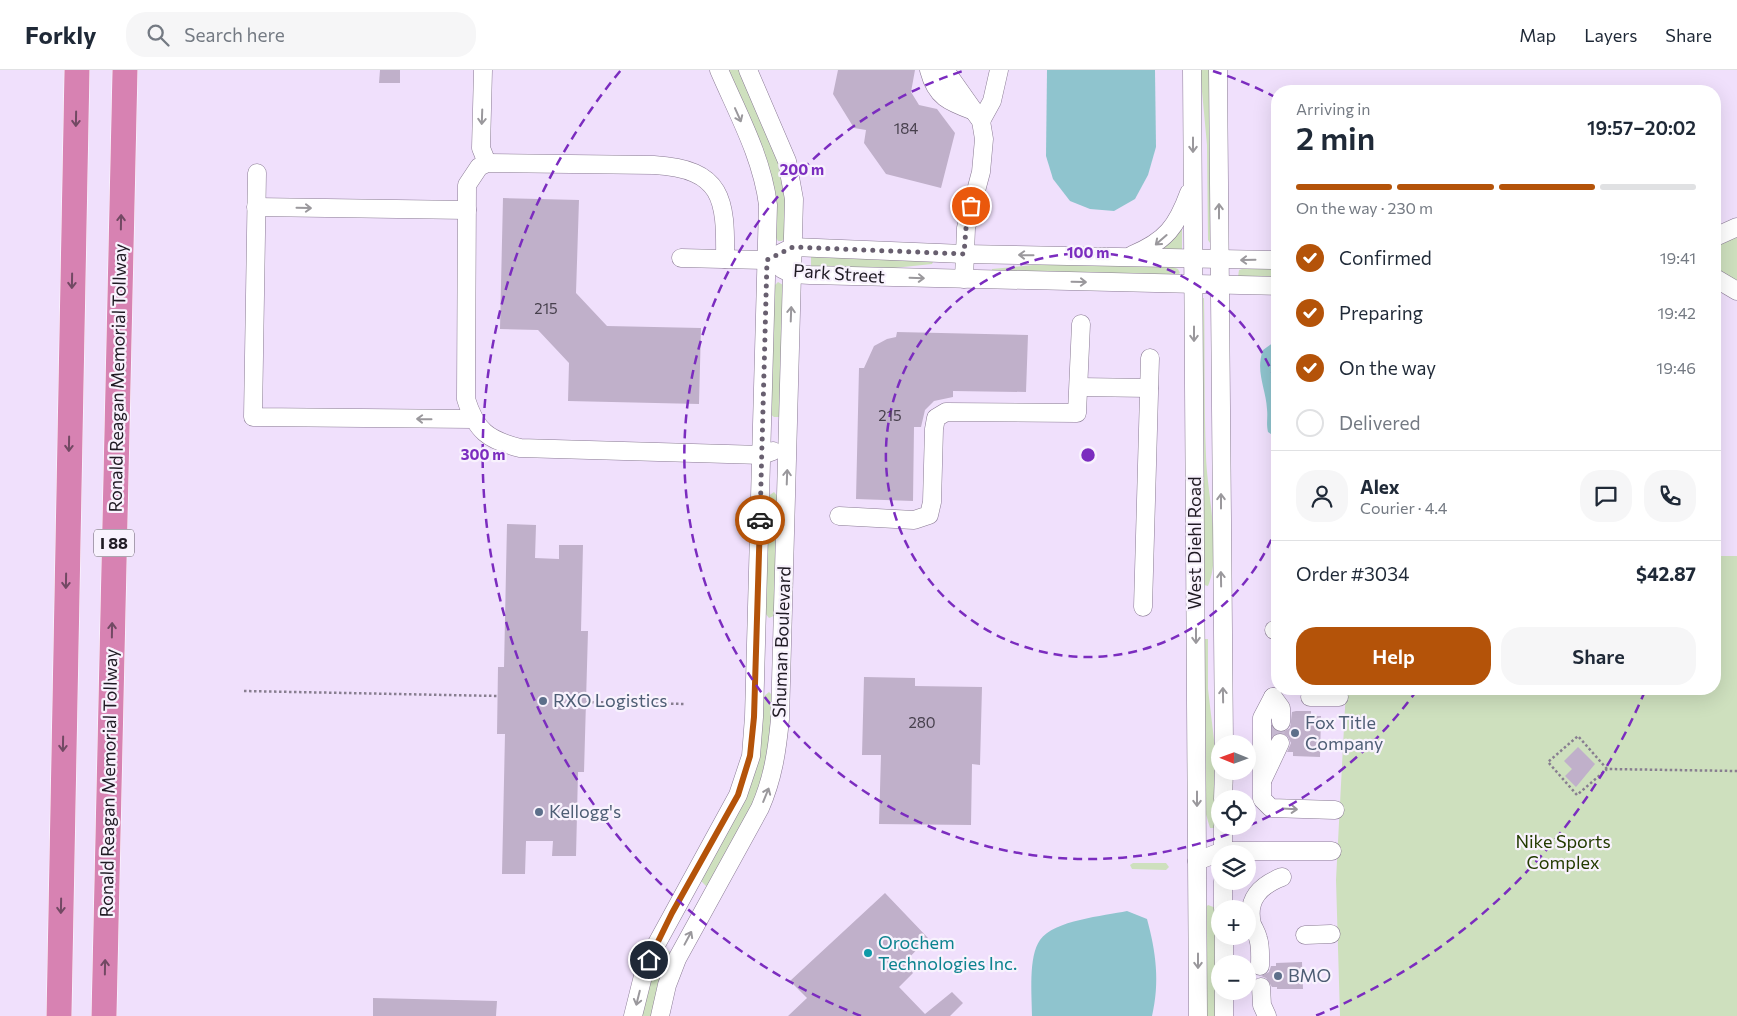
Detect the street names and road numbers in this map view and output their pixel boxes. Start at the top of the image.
street label: Ronald Reagan Memorial Tollway [104,243,130,513]
street label: Park Street [792,259,886,287]
street label: West Diehl Road [1183,476,1205,610]
road number: I 88 [94,529,134,556]
street label: Shuman Boulevard [767,566,795,718]
street label: Ronald Reagan Memorial Tollway [95,648,121,918]

